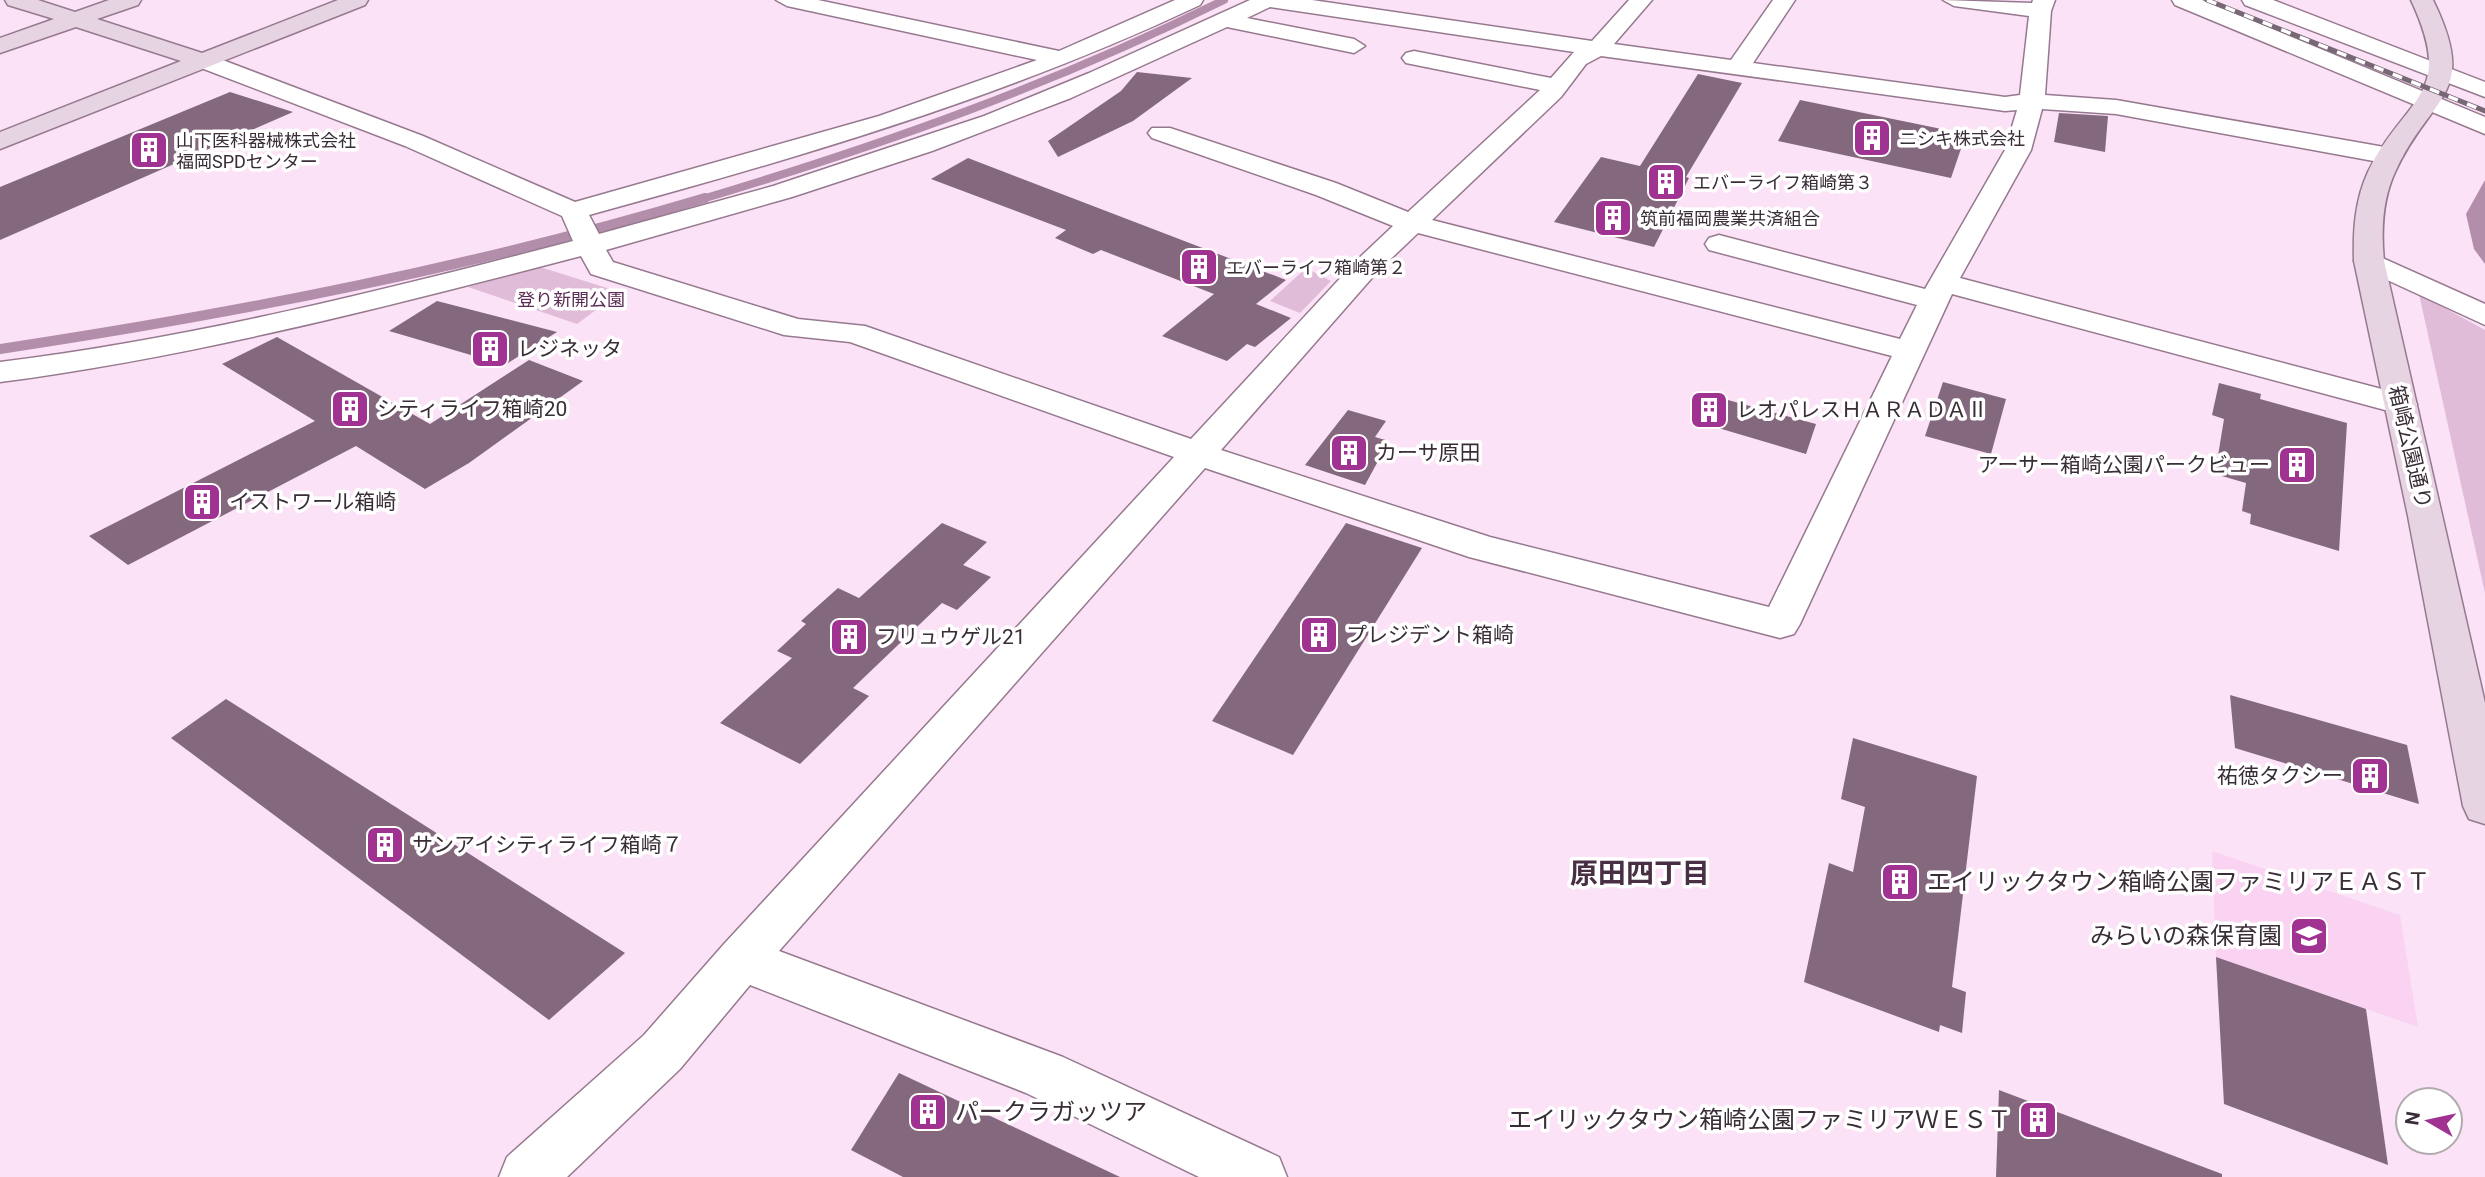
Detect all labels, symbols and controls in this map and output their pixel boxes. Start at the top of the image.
building icon: ニシキ株式会社 [1851,117,1893,159]
place label: ニシキ株式会社 [1899,128,2025,149]
building icon: 山下医科器械株式会社 福岡SPDセンター [128,129,170,171]
place label: 山下医科器械株式会社 福岡SPDセンター [176,130,356,172]
building icon: エバーライフ箱崎第３ [1645,161,1687,203]
place label: エバーライフ箱崎第３ [1693,172,1873,193]
building icon: 筑前福岡農業共済組合 [1592,197,1634,239]
place label: 筑前福岡農業共済組合 [1640,208,1820,229]
building icon: エバーライフ箱崎第２ [1178,246,1220,288]
place label: エバーライフ箱崎第２ [1226,257,1406,278]
park label: 登り新開公園 [517,289,625,310]
building icon: レジネッタ [469,328,511,370]
place label: レジネッタ [517,337,622,361]
street label: 箱崎公園通り [2384,383,2436,511]
building icon: シティライフ箱崎20 [329,388,371,430]
building icon: レオパレスＨＡＲＡＤＡⅡ [1688,389,1730,431]
place label: シティライフ箱崎20 [377,397,567,421]
place label: レオパレスＨＡＲＡＤＡⅡ [1736,398,1988,422]
building icon: カーサ原田 [1328,432,1370,474]
place label: カーサ原田 [1376,441,1481,465]
building icon: アーサー箱崎公園パークビュー [2276,444,2318,486]
place label: アーサー箱崎公園パークビュー [1978,453,2270,477]
building icon: イストワール箱崎 [181,481,223,523]
place label: イストワール箱崎 [229,490,396,514]
building icon: プレジデント箱崎 [1298,614,1340,656]
building icon: フリュウゲル21 [828,616,870,658]
place label: プレジデント箱崎 [1346,623,1514,647]
place label: フリュウゲル21 [876,625,1026,649]
building icon: 祐徳タクシー [2349,755,2391,797]
place label: 祐徳タクシー [2217,764,2343,788]
building icon: サンアイシティライフ箱崎７ [364,824,406,866]
place label: サンアイシティライフ箱崎７ [412,833,683,857]
district label: 原田四丁目 [1570,857,1710,890]
building icon: エイリックタウン箱崎公園ファミリアＥＡＳＴ [1879,861,1921,903]
place label: エイリックタウン箱崎公園ファミリアＥＡＳＴ [1927,868,2430,896]
school or university icon: みらいの森保育園 [2288,915,2330,957]
place label: みらいの森保育園 [2090,922,2282,950]
north arrow [2394,1086,2464,1156]
building icon: パークラガッツア [907,1091,949,1133]
place label: パークラガッツア [955,1098,1147,1126]
building icon: エイリックタウン箱崎公園ファミリアＷＥＳＴ [2017,1099,2059,1141]
place label: エイリックタウン箱崎公園ファミリアＷＥＳＴ [1508,1106,2011,1134]
text: N [2400,1110,2425,1127]

